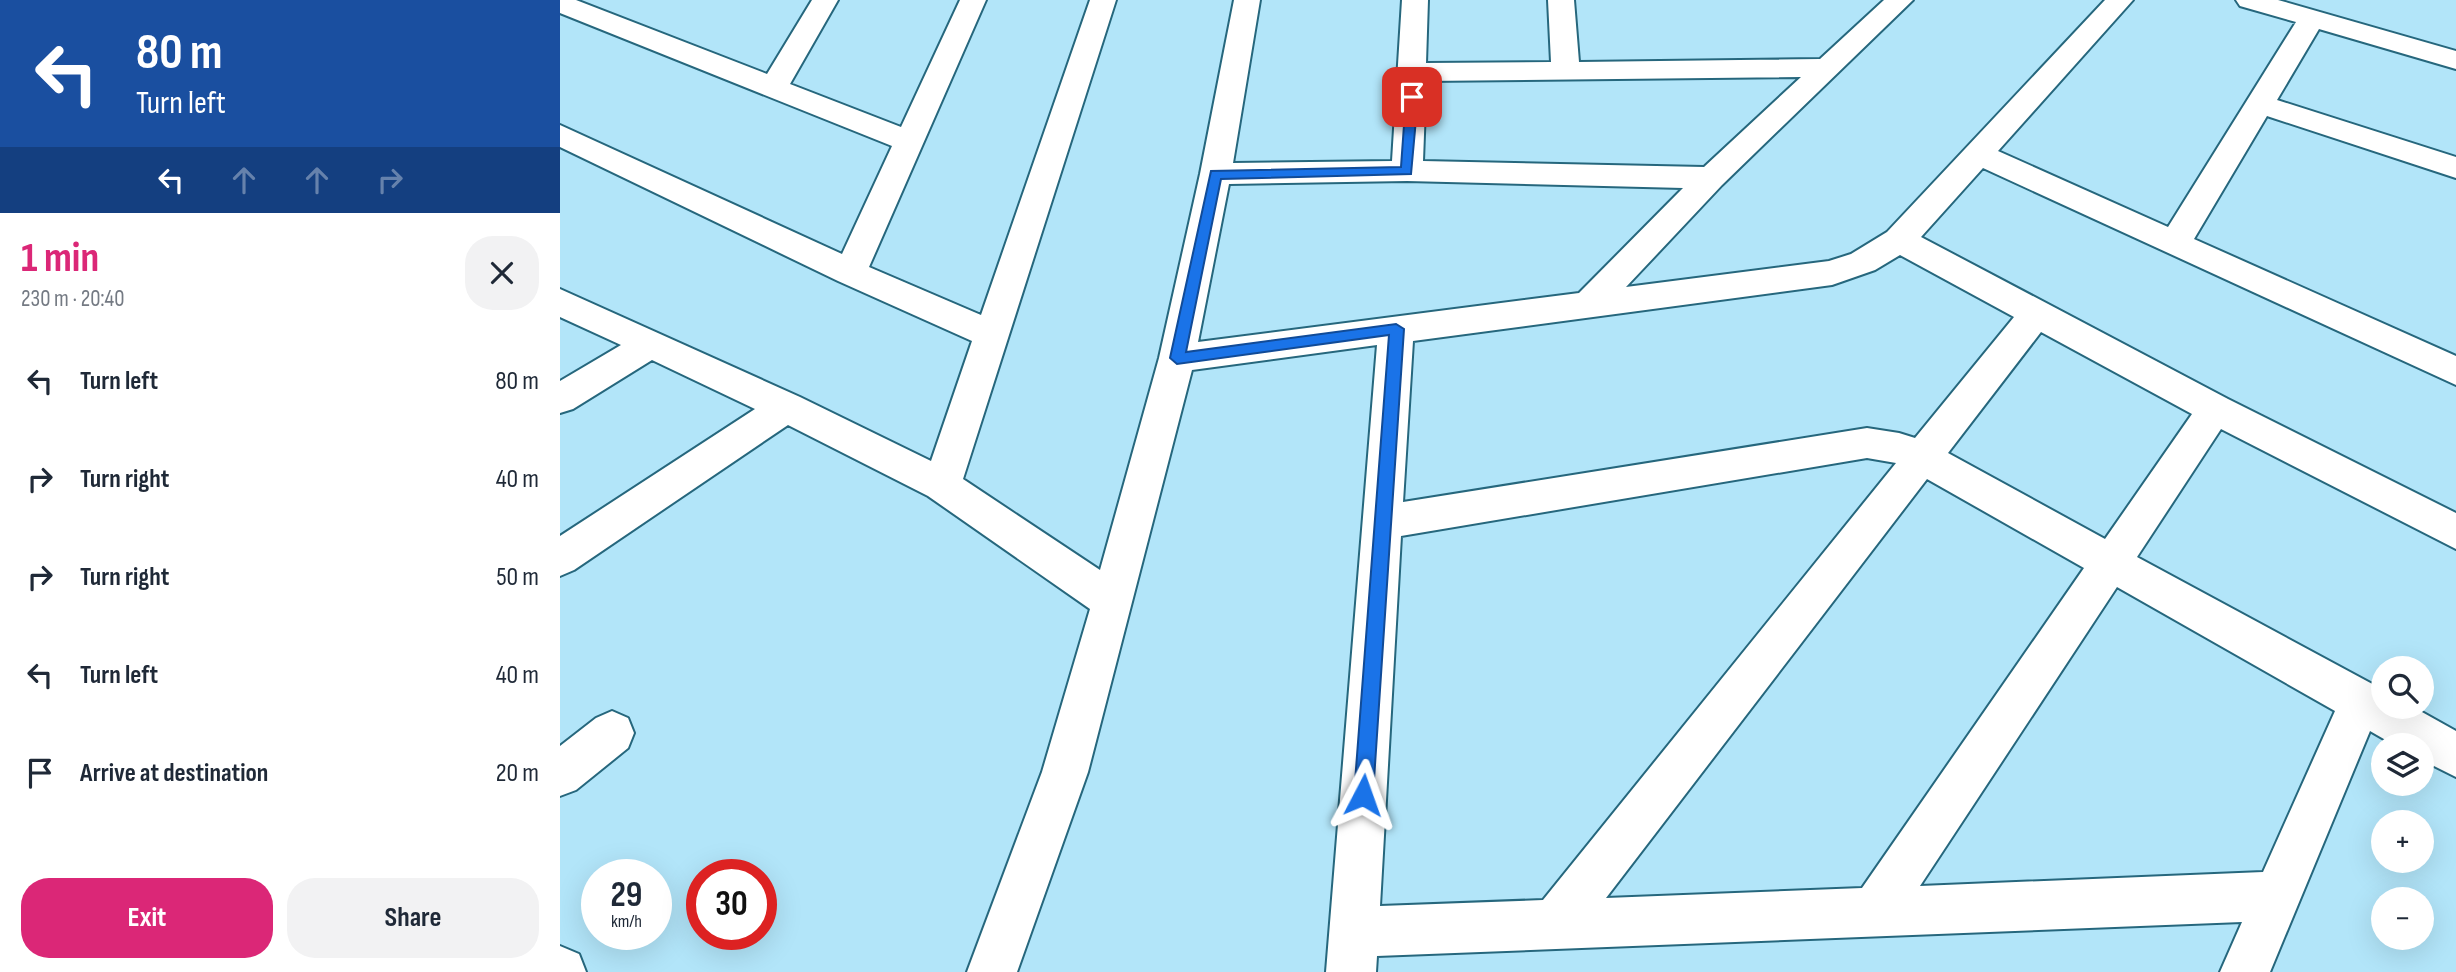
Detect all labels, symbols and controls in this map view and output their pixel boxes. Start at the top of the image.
text: 80 m [136,24,223,83]
icon: left [21,28,112,119]
pin [1382,67,1442,127]
icon: arrive [1393,78,1431,116]
text: Turn left [136,84,226,123]
icon: left [152,161,190,199]
icon: ahead [225,161,263,199]
icon: ahead [298,161,336,199]
icon: right [371,161,409,199]
text: 1 min [21,233,99,284]
button: close [465,236,539,310]
text: 230 m · 20:40 [21,285,124,313]
icon: left [21,362,59,400]
text: Turn left [80,366,158,397]
text: 80 m [495,366,539,397]
icon: right [21,460,59,498]
text: Turn right [80,464,169,495]
text: 40 m [496,464,539,495]
icon: right [21,558,59,596]
text: Turn right [80,562,169,593]
text: 50 m [496,562,539,593]
icon: left [21,656,59,694]
map controls [2371,656,2434,950]
button: search [2371,656,2434,719]
text: Turn left [80,660,158,691]
text: 40 m [496,660,539,691]
button: layers [2371,733,2434,796]
icon: arrive [21,754,59,792]
text: Arrive at destination [80,758,268,789]
text: 20 m [496,758,539,789]
position arrow [1326,758,1400,832]
button: + [2371,810,2434,873]
speed limit sign: 30 [686,859,777,950]
text: 29 [611,874,642,917]
button: Exit [21,878,273,958]
button: Share [287,878,539,958]
button: − [2371,887,2434,950]
text: km/h [611,911,642,932]

